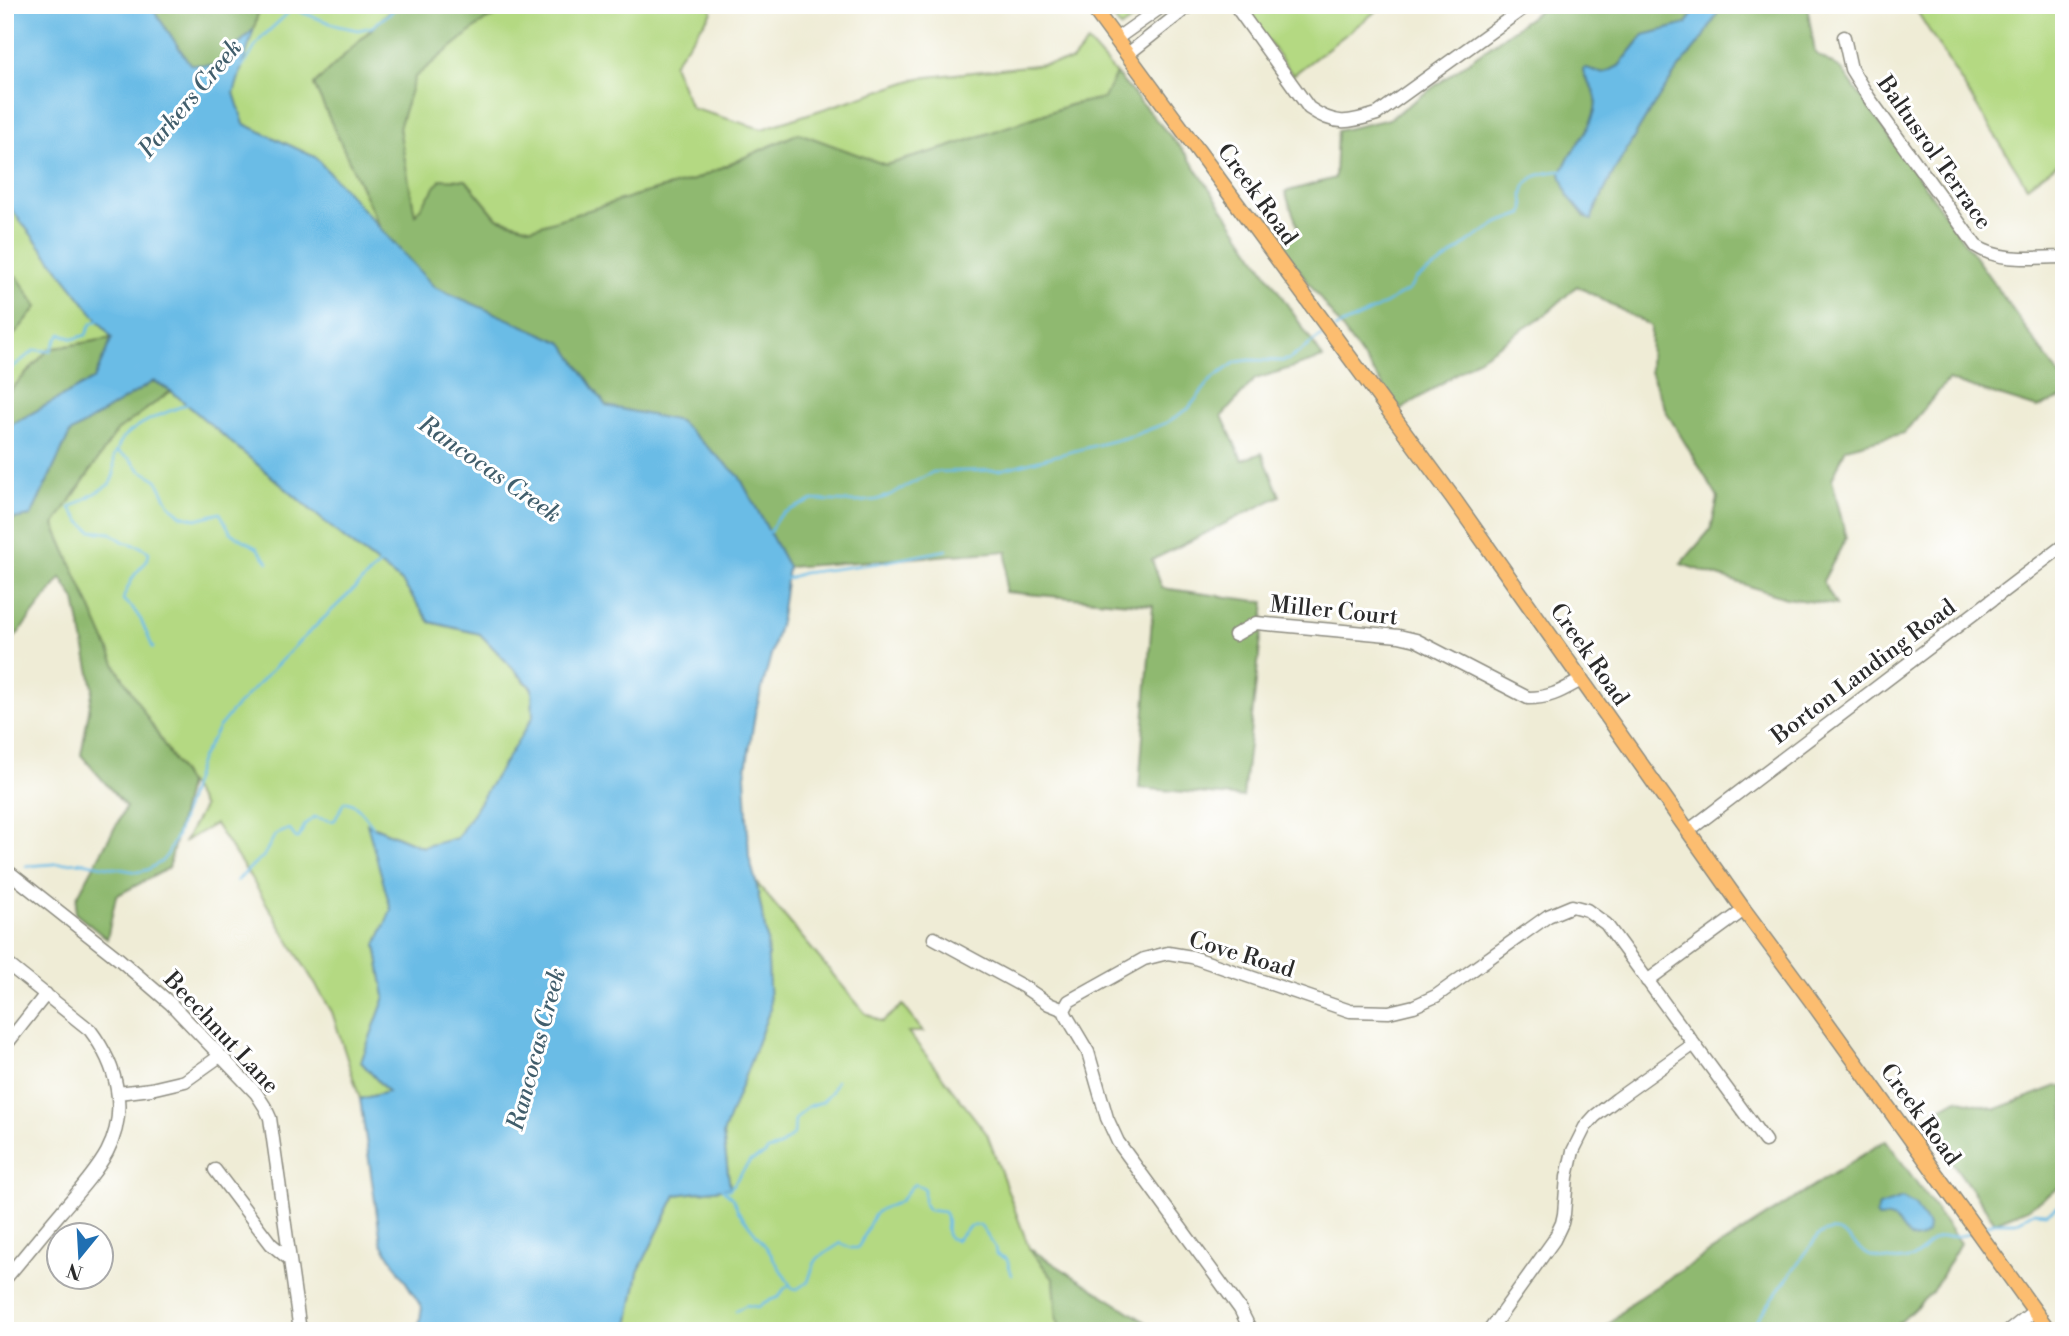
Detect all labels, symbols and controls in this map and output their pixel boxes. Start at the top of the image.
water label: Parkers Creek [132,33,249,165]
street label: Baltusrol Terrace [1870,70,1998,235]
street label: Creek Road [1211,138,1303,251]
water label: Rancocas Creek [412,409,566,530]
street label: Miller Court [1269,590,1399,632]
street label: Borton Landing Road [1765,593,1961,751]
street label: Creek Road [1544,598,1635,711]
street label: Cove Road [1185,926,1298,984]
street label: Beechnut Lane [157,965,285,1099]
water label: Rancocas Creek [501,965,573,1135]
street label: Creek Road [1874,1058,1966,1171]
north arrow [46,1220,116,1290]
text: N [64,1257,86,1285]

